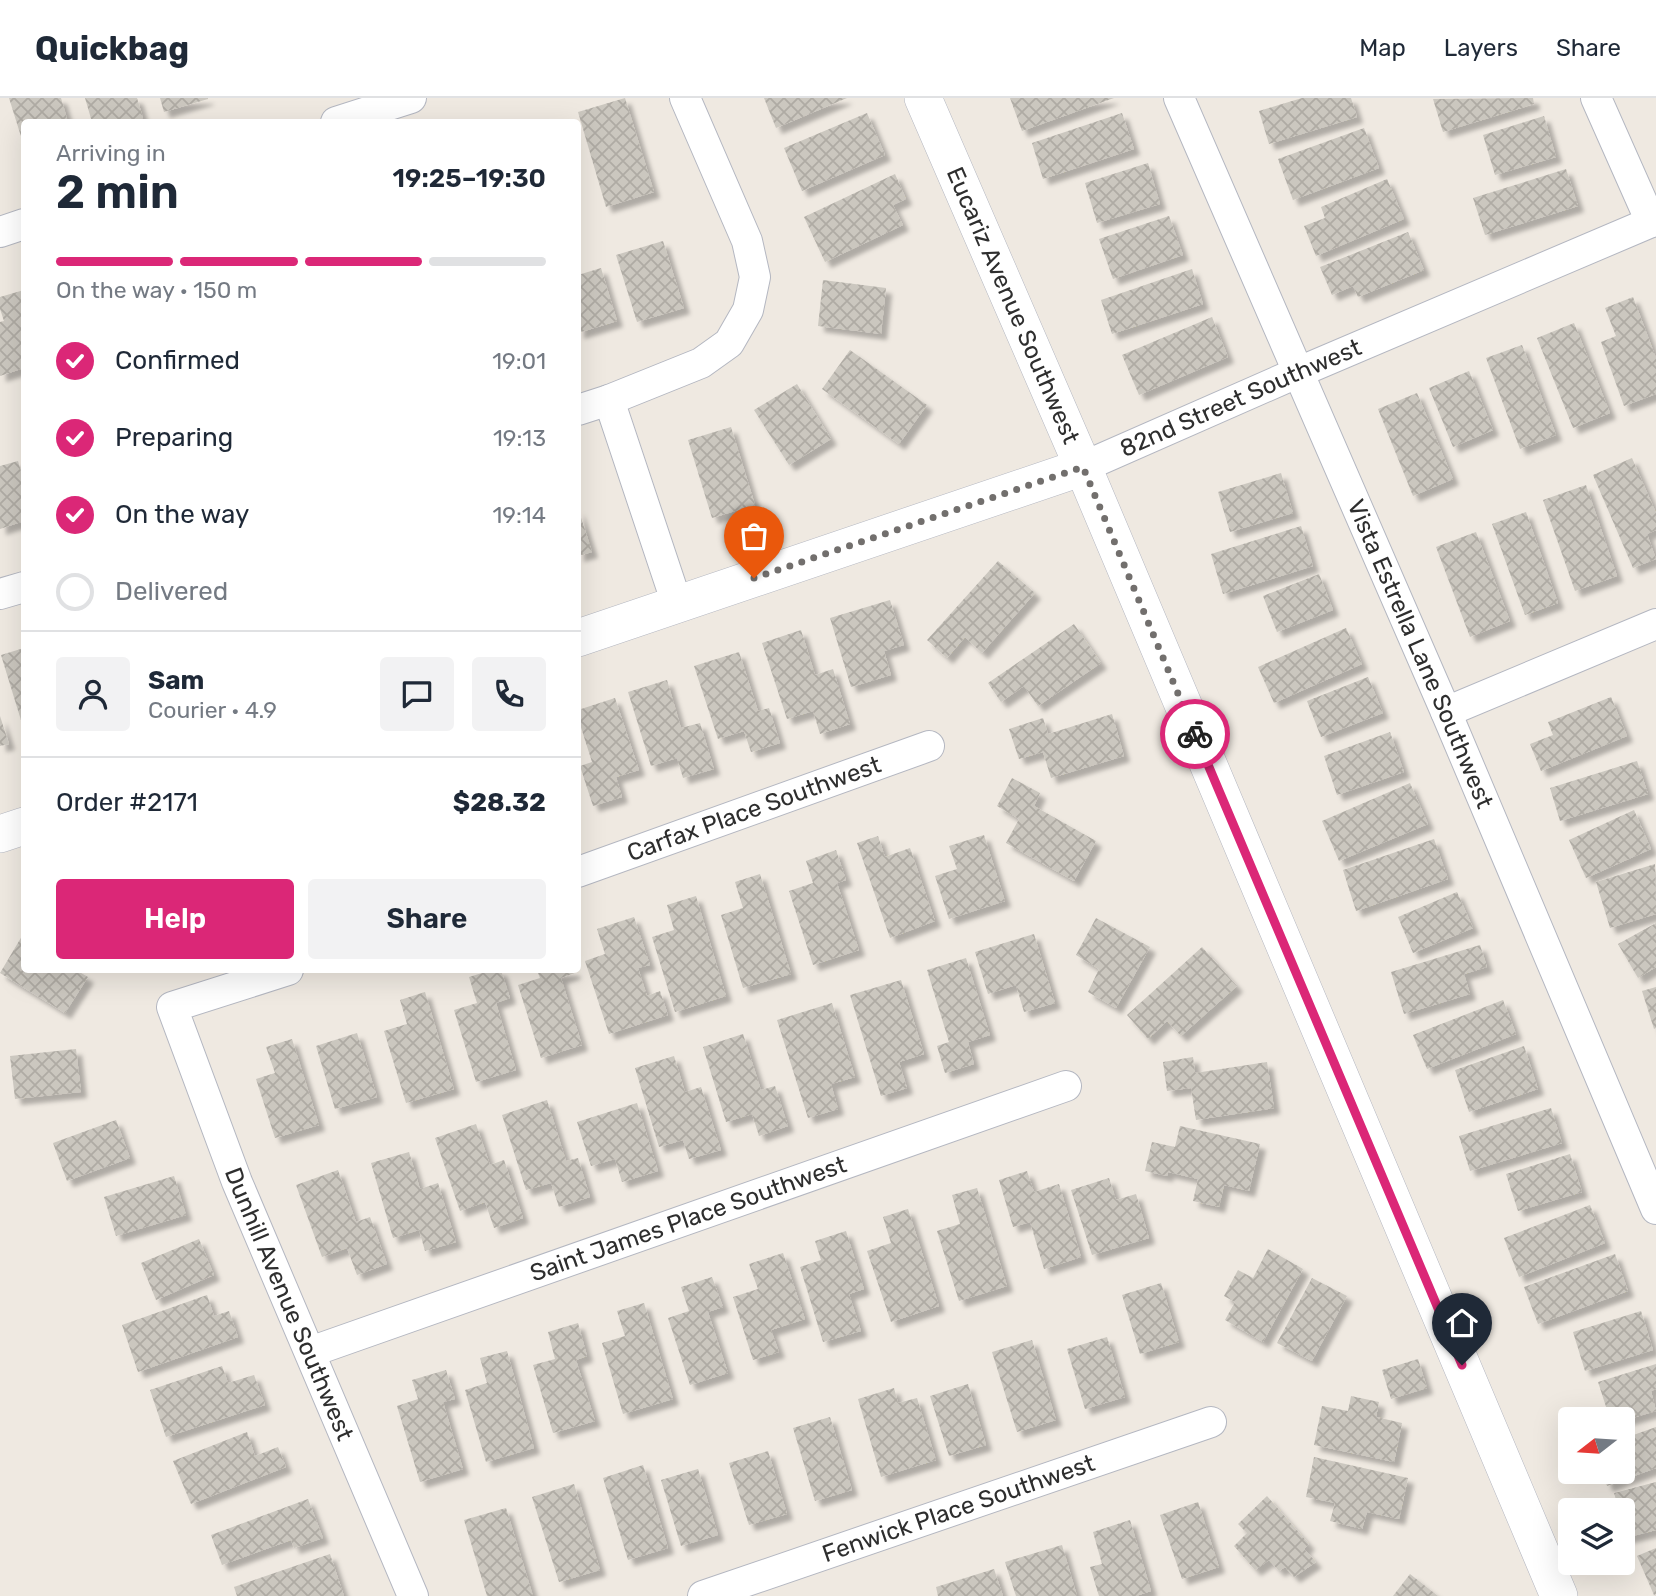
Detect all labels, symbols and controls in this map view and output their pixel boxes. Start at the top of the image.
text: Quickbag [35,29,189,68]
text: Map [1359,34,1406,62]
text: Layers [1444,34,1518,62]
text: Share [1556,34,1621,62]
text: Arriving in [56,139,166,167]
text: 19:25–19:30 [393,163,546,194]
street label: Eucariz Avenue Southwest [941,163,1085,448]
text: 2 min [56,165,179,220]
text: On the way · 150 m [56,276,257,304]
street label: 82nd Street Southwest [1116,333,1365,463]
icon: check [56,342,94,380]
text: Confirmed [115,345,240,376]
text: 19:01 [492,347,546,375]
icon: check [56,419,94,457]
text: Preparing [115,422,233,453]
text: 19:13 [493,424,546,452]
street label: Vista Estrella Lane Southwest [1341,495,1499,812]
icon: check [56,496,94,534]
text: On the way [115,499,249,530]
text: 19:14 [493,501,546,529]
pin [724,506,784,578]
icon: bag [735,517,773,555]
text: Delivered [115,576,228,607]
button: person [56,657,130,731]
button: chat [380,657,454,731]
button: phone [472,657,546,731]
text: Sam [148,665,204,696]
text: Courier · 4.9 [148,696,277,724]
courier [1160,699,1230,769]
icon: bike [1176,715,1214,753]
street label: Carfax Place Southwest [623,750,885,867]
text: Order #2171 [56,787,198,818]
text: $28.32 [453,787,546,818]
button: Help [56,879,294,959]
button: Share [308,879,546,959]
street label: Saint James Place Southwest [527,1150,850,1287]
street label: Dunhill Avenue Southwest [219,1164,359,1445]
pin [1432,1293,1492,1365]
icon: home [1443,1304,1481,1342]
north arrow [1558,1407,1634,1484]
map controls [1558,1407,1635,1575]
street label: Fenwick Place Southwest [819,1449,1098,1568]
button: layers [1558,1498,1635,1575]

